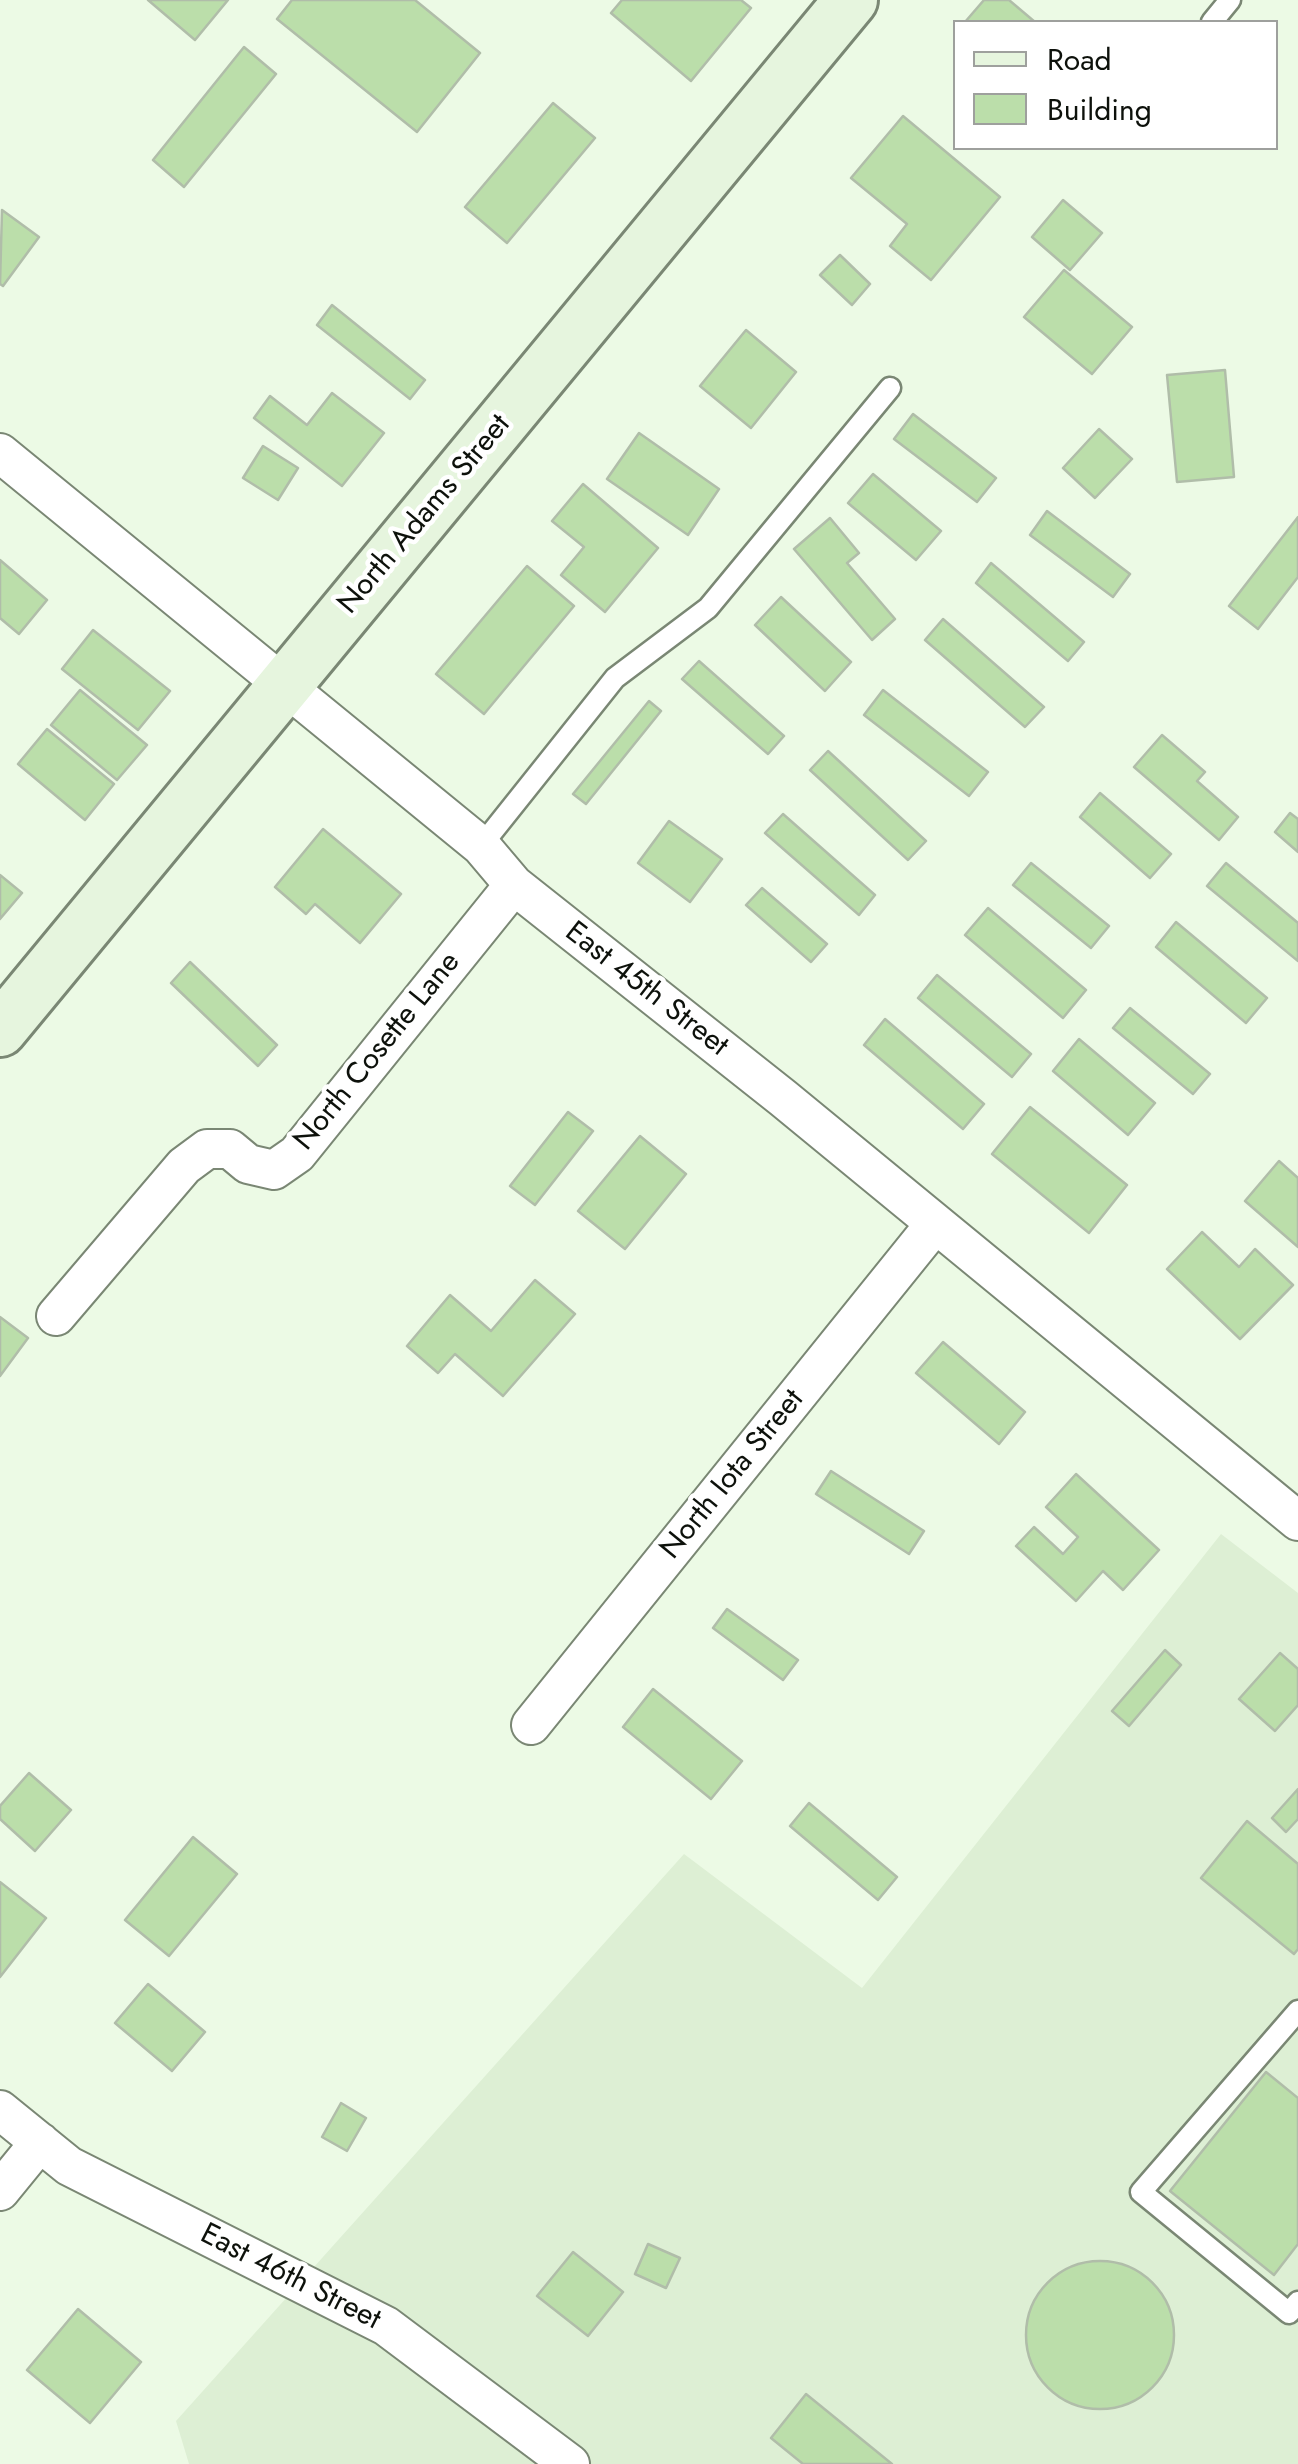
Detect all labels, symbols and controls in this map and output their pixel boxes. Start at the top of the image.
legend [953,20,1278,150]
text: Road [1047,38,1112,81]
text: Building [1047,88,1152,131]
street label: North Adams Street [331,408,519,622]
street label: East 45th Street [557,915,735,1065]
street label: North Cosette Lane [287,946,469,1158]
street label: North Iota Street [654,1383,812,1567]
street label: East 46th Street [194,2217,386,2339]

